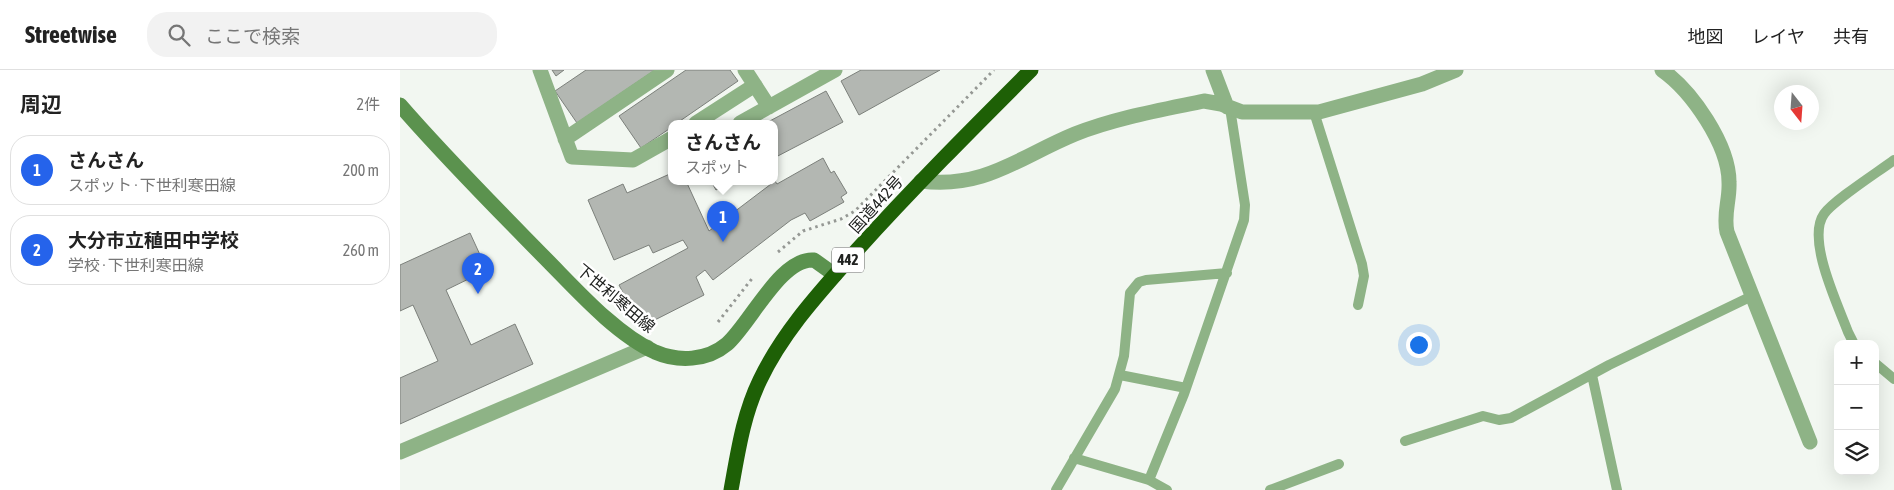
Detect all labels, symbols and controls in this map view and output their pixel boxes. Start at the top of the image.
search box [147,12,497,57]
text: Streetwise [25,21,117,48]
icon: search [165,21,193,49]
text: ここで検索 [205,25,300,47]
text: 地図 [1688,26,1724,47]
text: レイヤ [1752,26,1805,47]
text: 共有 [1833,26,1869,47]
north arrow [1774,85,1819,130]
text: 周辺 [20,92,62,116]
text: 2件 [356,95,380,113]
popup [668,120,778,185]
text: さんさん [685,131,761,153]
text: さんさん [68,149,144,171]
text: スポット [685,158,749,176]
text: 1 [33,161,41,179]
text: 200 m [343,161,379,179]
street label: 国道442号 [846,172,906,236]
text: スポット · 下世利寒田線 [68,176,236,194]
pin: 1 [707,201,739,242]
text: 大分市立稙田中学校 [68,229,239,251]
text: 2 [33,241,41,259]
text: 260 m [343,241,379,259]
road number: 442 [832,248,864,272]
pin: 2 [462,253,494,294]
text: 学校 · 下世利寒田線 [68,256,204,274]
street label: 下世利寒田線 [573,260,659,336]
your location [1406,332,1432,358]
map controls [1834,340,1879,475]
button: + [1834,340,1879,385]
button: − [1834,385,1879,430]
button: layers [1834,430,1879,475]

